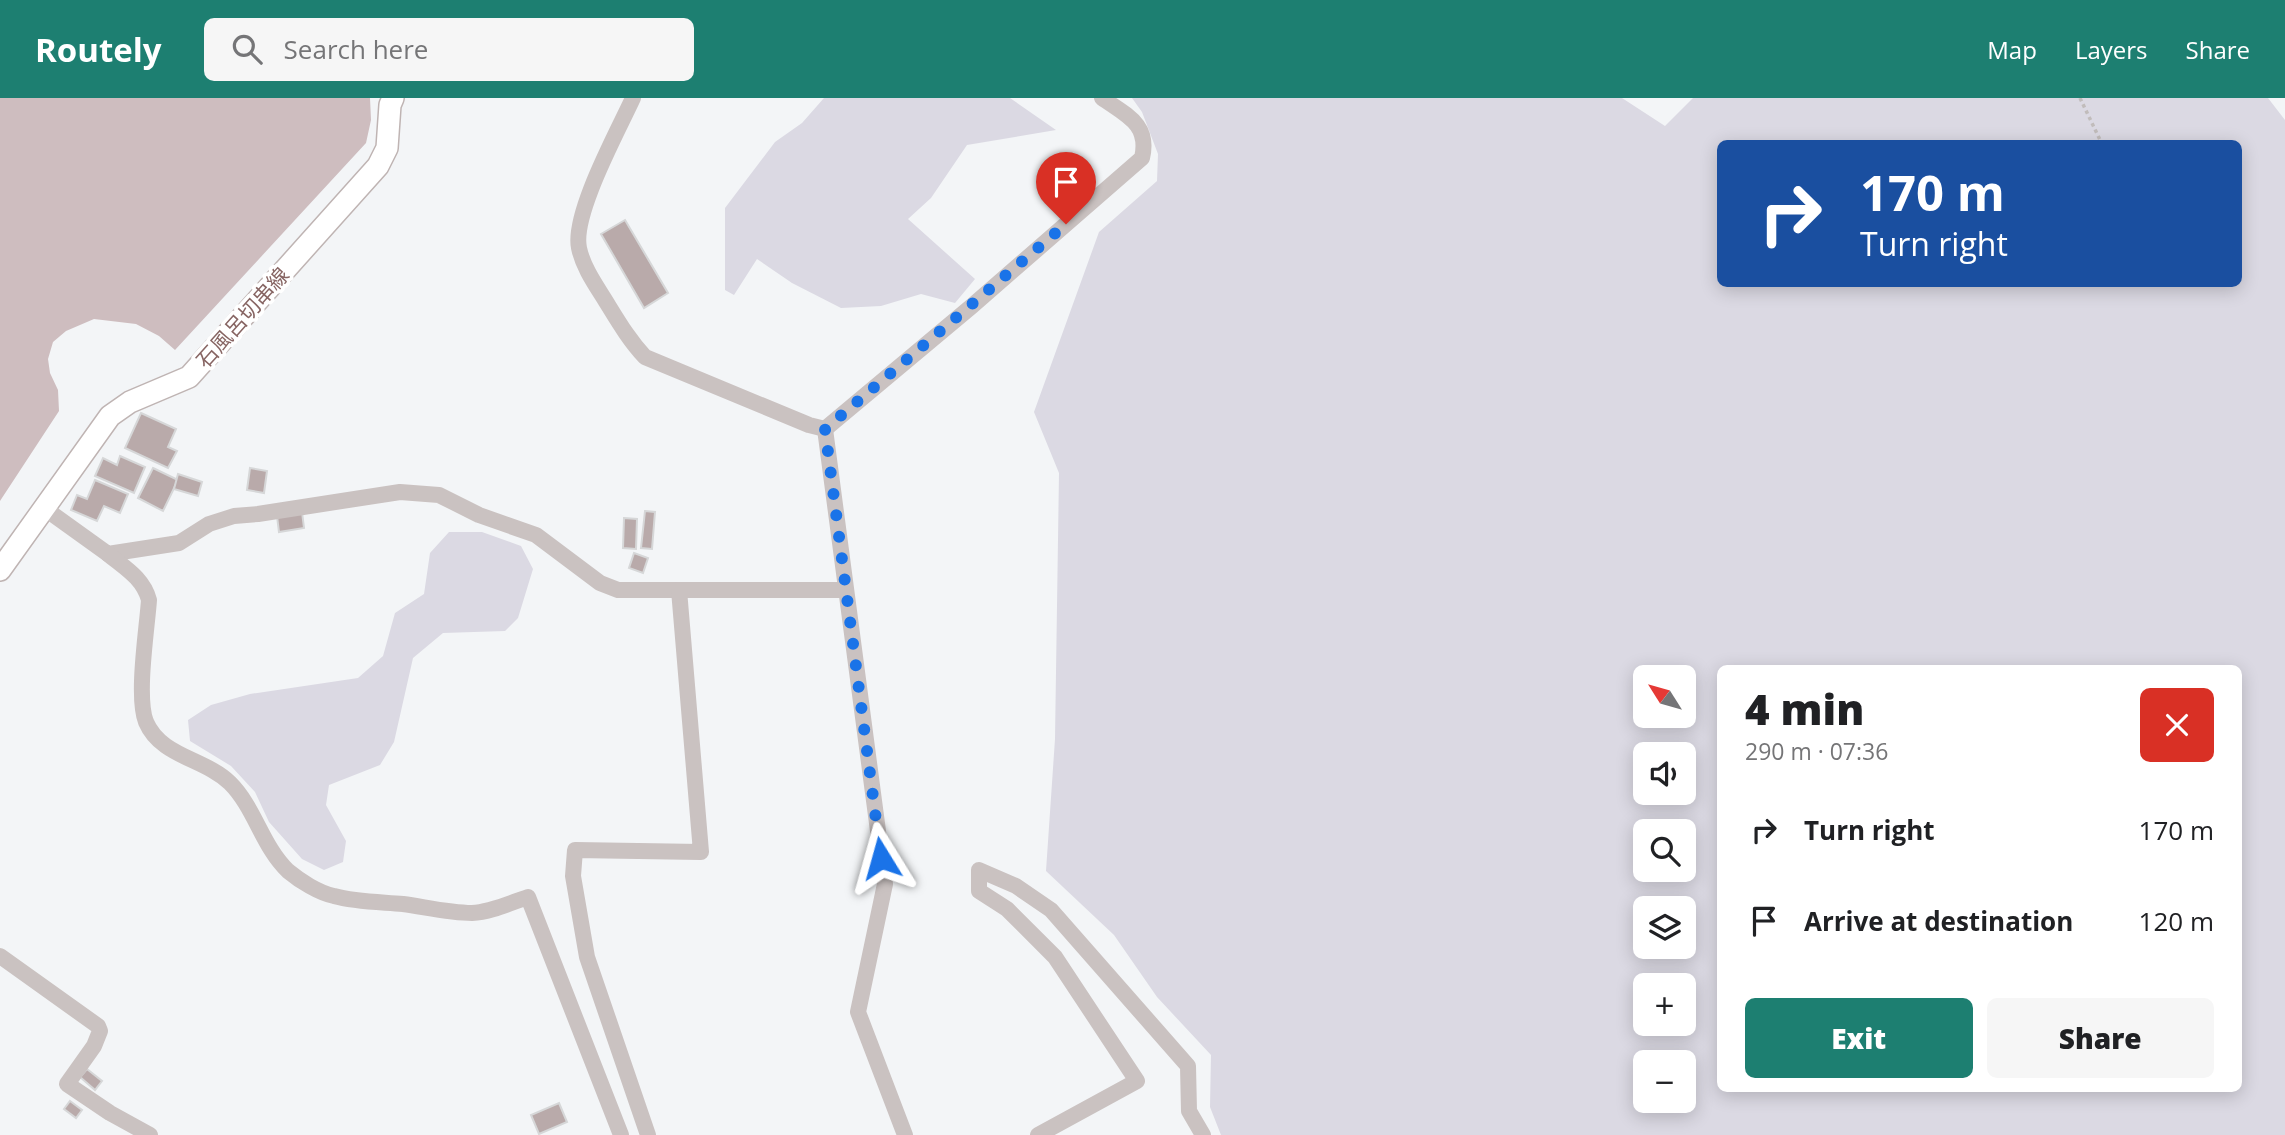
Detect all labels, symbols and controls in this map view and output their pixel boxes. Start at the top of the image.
search box [204,18,694,81]
text: Routely [35,27,162,72]
icon: search [228,30,266,68]
text: Search here [284,31,428,67]
text: Map [1987,33,2037,66]
text: Layers [2075,33,2148,66]
text: Share [2186,33,2250,66]
pin [1036,152,1096,224]
text: 170 m [1860,159,2005,225]
icon: arrive [1047,163,1085,201]
icon: right [1745,168,1836,259]
text: Turn right [1860,222,2008,265]
street label: 石風呂切串線 [190,261,295,374]
north arrow [1633,665,1696,728]
map controls [1633,665,1696,1113]
text: 4 min [1745,680,1864,737]
button: close [2140,688,2214,762]
text: 290 m · 07:36 [1745,735,1888,767]
button: sound [1633,742,1696,805]
icon: right [1745,811,1783,849]
text: Turn right [1804,812,1935,848]
text: 170 m [2139,812,2214,848]
button: search [1633,819,1696,882]
position arrow [844,821,918,895]
button: layers [1633,896,1696,959]
icon: arrive [1745,902,1783,940]
text: Arrive at destination [1804,903,2073,939]
text: 120 m [2139,903,2214,939]
button: + [1633,973,1696,1036]
button: Exit [1745,998,1973,1078]
button: Share [1987,998,2214,1078]
button: − [1633,1050,1696,1113]

